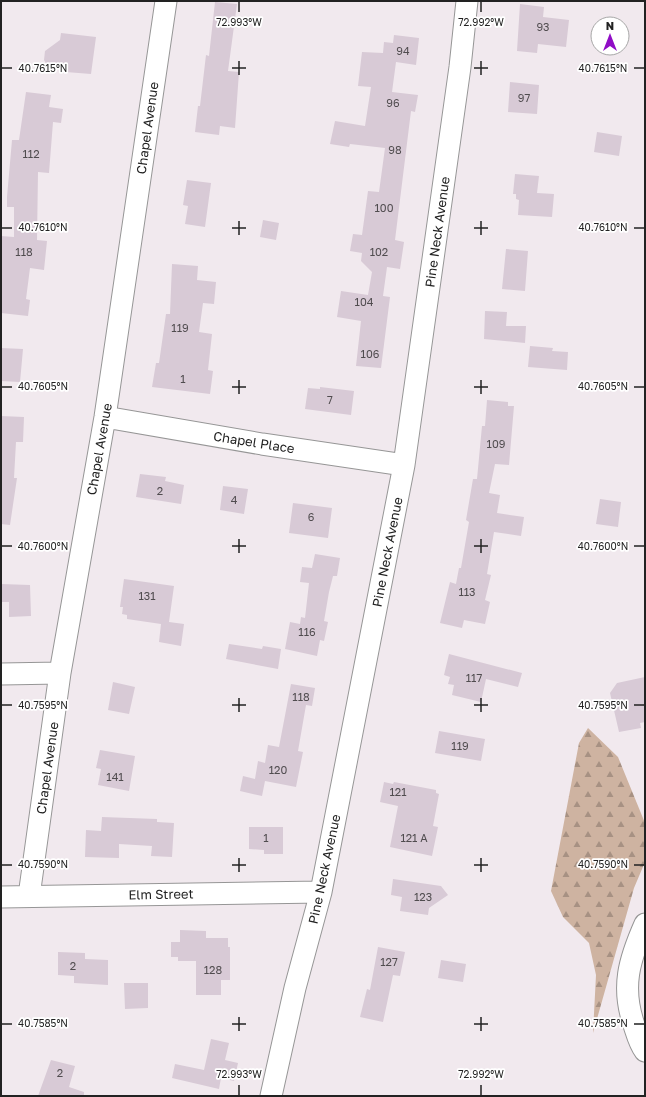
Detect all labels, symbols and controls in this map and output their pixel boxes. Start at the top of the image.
text: 72.993°W [216,16,262,28]
text: 72.992°W [458,16,504,28]
north arrow [590,16,630,56]
text: N [606,19,614,32]
house number: 93 [536,20,550,33]
house number: 94 [396,44,410,57]
text: 40.7615°N [19,62,67,74]
text: 40.7615°N [579,62,627,74]
street label: Chapel Avenue [133,81,161,175]
house number: 97 [518,91,530,104]
house number: 96 [386,96,400,109]
house number: 98 [388,143,402,156]
house number: 112 [22,147,40,160]
street label: Pine Neck Avenue [421,176,453,288]
house number: 100 [375,201,394,214]
text: 40.7610°N [18,221,68,233]
text: 40.7610°N [578,221,628,233]
house number: 118 [15,245,33,258]
house number: 102 [370,245,388,258]
house number: 104 [355,295,374,308]
house number: 119 [171,321,189,334]
house number: 106 [361,347,380,360]
house number: 1 [180,372,186,385]
text: 40.7605°N [18,380,68,392]
text: 40.7605°N [578,380,628,392]
house number: 7 [327,393,333,406]
street label: Chapel Avenue [83,402,115,496]
street label: Chapel Place [212,428,296,456]
house number: 109 [487,437,505,450]
house number: 2 [157,484,163,497]
house number: 4 [231,493,238,506]
street label: Pine Neck Avenue [368,496,406,608]
house number: 6 [308,510,315,523]
text: 40.7600°N [18,540,68,552]
text: 40.7600°N [578,540,628,552]
house number: 113 [458,585,476,598]
house number: 131 [138,589,156,602]
house number: 116 [298,625,316,638]
house number: 117 [466,671,482,684]
house number: 118 [292,690,310,703]
text: 40.7595°N [18,699,68,711]
text: 40.7595°N [578,699,628,711]
street label: Chapel Avenue [33,721,61,815]
house number: 119 [451,739,469,752]
house number: 120 [269,763,287,776]
house number: 141 [106,770,124,783]
house number: 121 [389,785,407,798]
street label: Pine Neck Avenue [305,813,343,925]
house number: 1 [263,831,269,844]
house number: 121 A [400,831,428,844]
text: 40.7590°N [18,858,68,870]
text: 40.7590°N [578,858,628,870]
street label: Elm Street [128,885,194,903]
house number: 123 [414,890,432,903]
house number: 127 [380,955,398,968]
house number: 2 [70,959,76,972]
house number: 128 [204,963,222,976]
text: 40.7585°N [18,1017,68,1029]
text: 40.7585°N [578,1017,628,1029]
house number: 2 [57,1066,63,1079]
text: 72.993°W [216,1068,262,1080]
text: 72.992°W [458,1068,504,1080]

